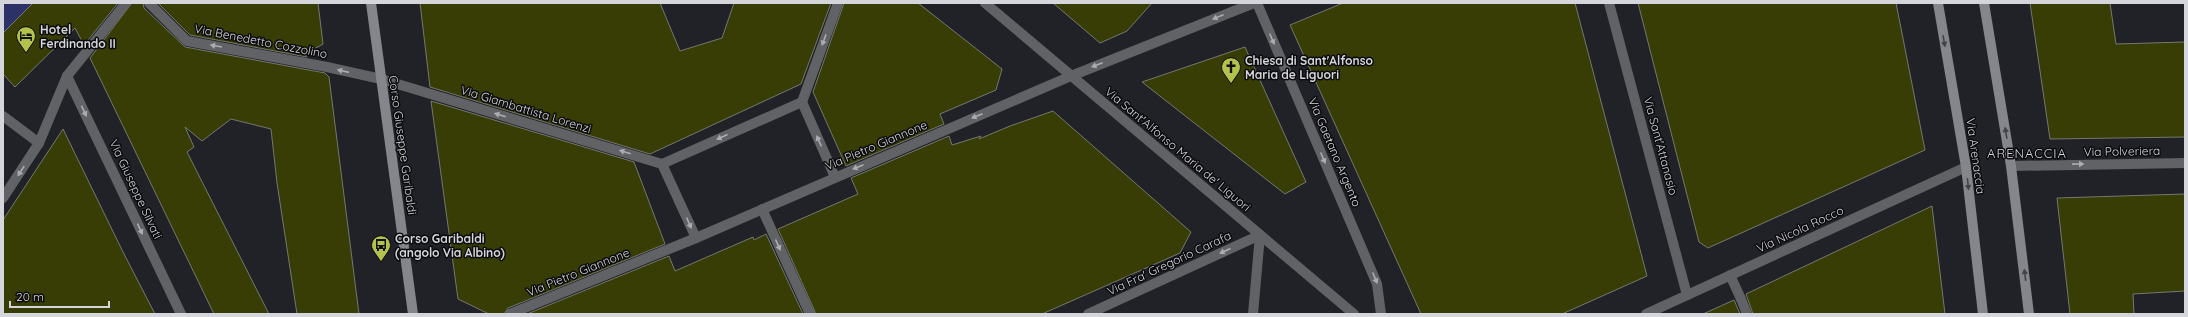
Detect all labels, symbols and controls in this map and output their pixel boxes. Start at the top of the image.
one-way arrow [1212,15,1224,21]
street label: Via Benedetto Cozzolino [193,21,329,61]
place label: Hotel Ferdinando II [40,22,116,51]
hotel icon: Hotel Ferdinando II [15,25,37,53]
one-way arrow [1269,33,1275,44]
one-way arrow [821,34,827,46]
one-way arrow [1942,35,1948,48]
one-way arrow [210,43,222,49]
place label: Chiesa di Sant'Alfonso Maria de Liguori [1245,53,1373,82]
church icon: Chiesa di Sant'Alfonso Maria de Liguori [1220,56,1242,84]
one-way arrow [1091,63,1103,69]
one-way arrow [337,67,350,73]
street label: Corso Giuseppe Garibaldi [386,74,420,216]
street label: Via Giambattista Lorenzi [459,82,593,136]
street label: Via Sant'Alfonso Maria de' Liguori [1102,84,1254,214]
street label: Via Gaetano Argento [1305,95,1365,209]
street label: Via Sant'Attanasio [1641,95,1681,197]
one-way arrow [81,106,87,117]
one-way arrow [494,112,506,118]
one-way arrow [971,113,983,119]
street label: Via Pietro Giannone [823,117,930,173]
street label: Via Arenaccia [1963,117,1989,195]
one-way arrow [2003,126,2009,139]
one-way arrow [717,134,728,140]
one-way arrow [816,136,822,147]
street label: Via Giuseppe Silvati [106,137,166,241]
street label: Via Polveriera [2084,143,2160,159]
district label: ARENACCIA [1987,145,2067,161]
one-way arrow [619,149,631,155]
one-way arrow [1321,153,1327,165]
one-way arrow [2072,161,2085,167]
one-way arrow [852,164,864,170]
one-way arrow [17,166,25,176]
one-way arrow [1965,177,1971,190]
street label: Via Nicola Rocco [1754,202,1846,256]
one-way arrow [686,217,692,229]
one-way arrow [137,223,143,234]
street label: Via Fra' Gregorio Carafa [1105,228,1233,298]
place label: Corso Garibaldi (angolo Via Albino) [395,231,505,260]
bus stop icon: Corso Garibaldi (angolo Via Albino) [370,234,392,262]
one-way arrow [775,239,781,250]
street label: Via Pietro Giannone [524,244,632,299]
one-way arrow [1219,248,1231,254]
one-way arrow [2021,269,2028,281]
one-way arrow [1372,272,1378,284]
scale bar [10,283,109,309]
text: 20 m [16,289,44,304]

